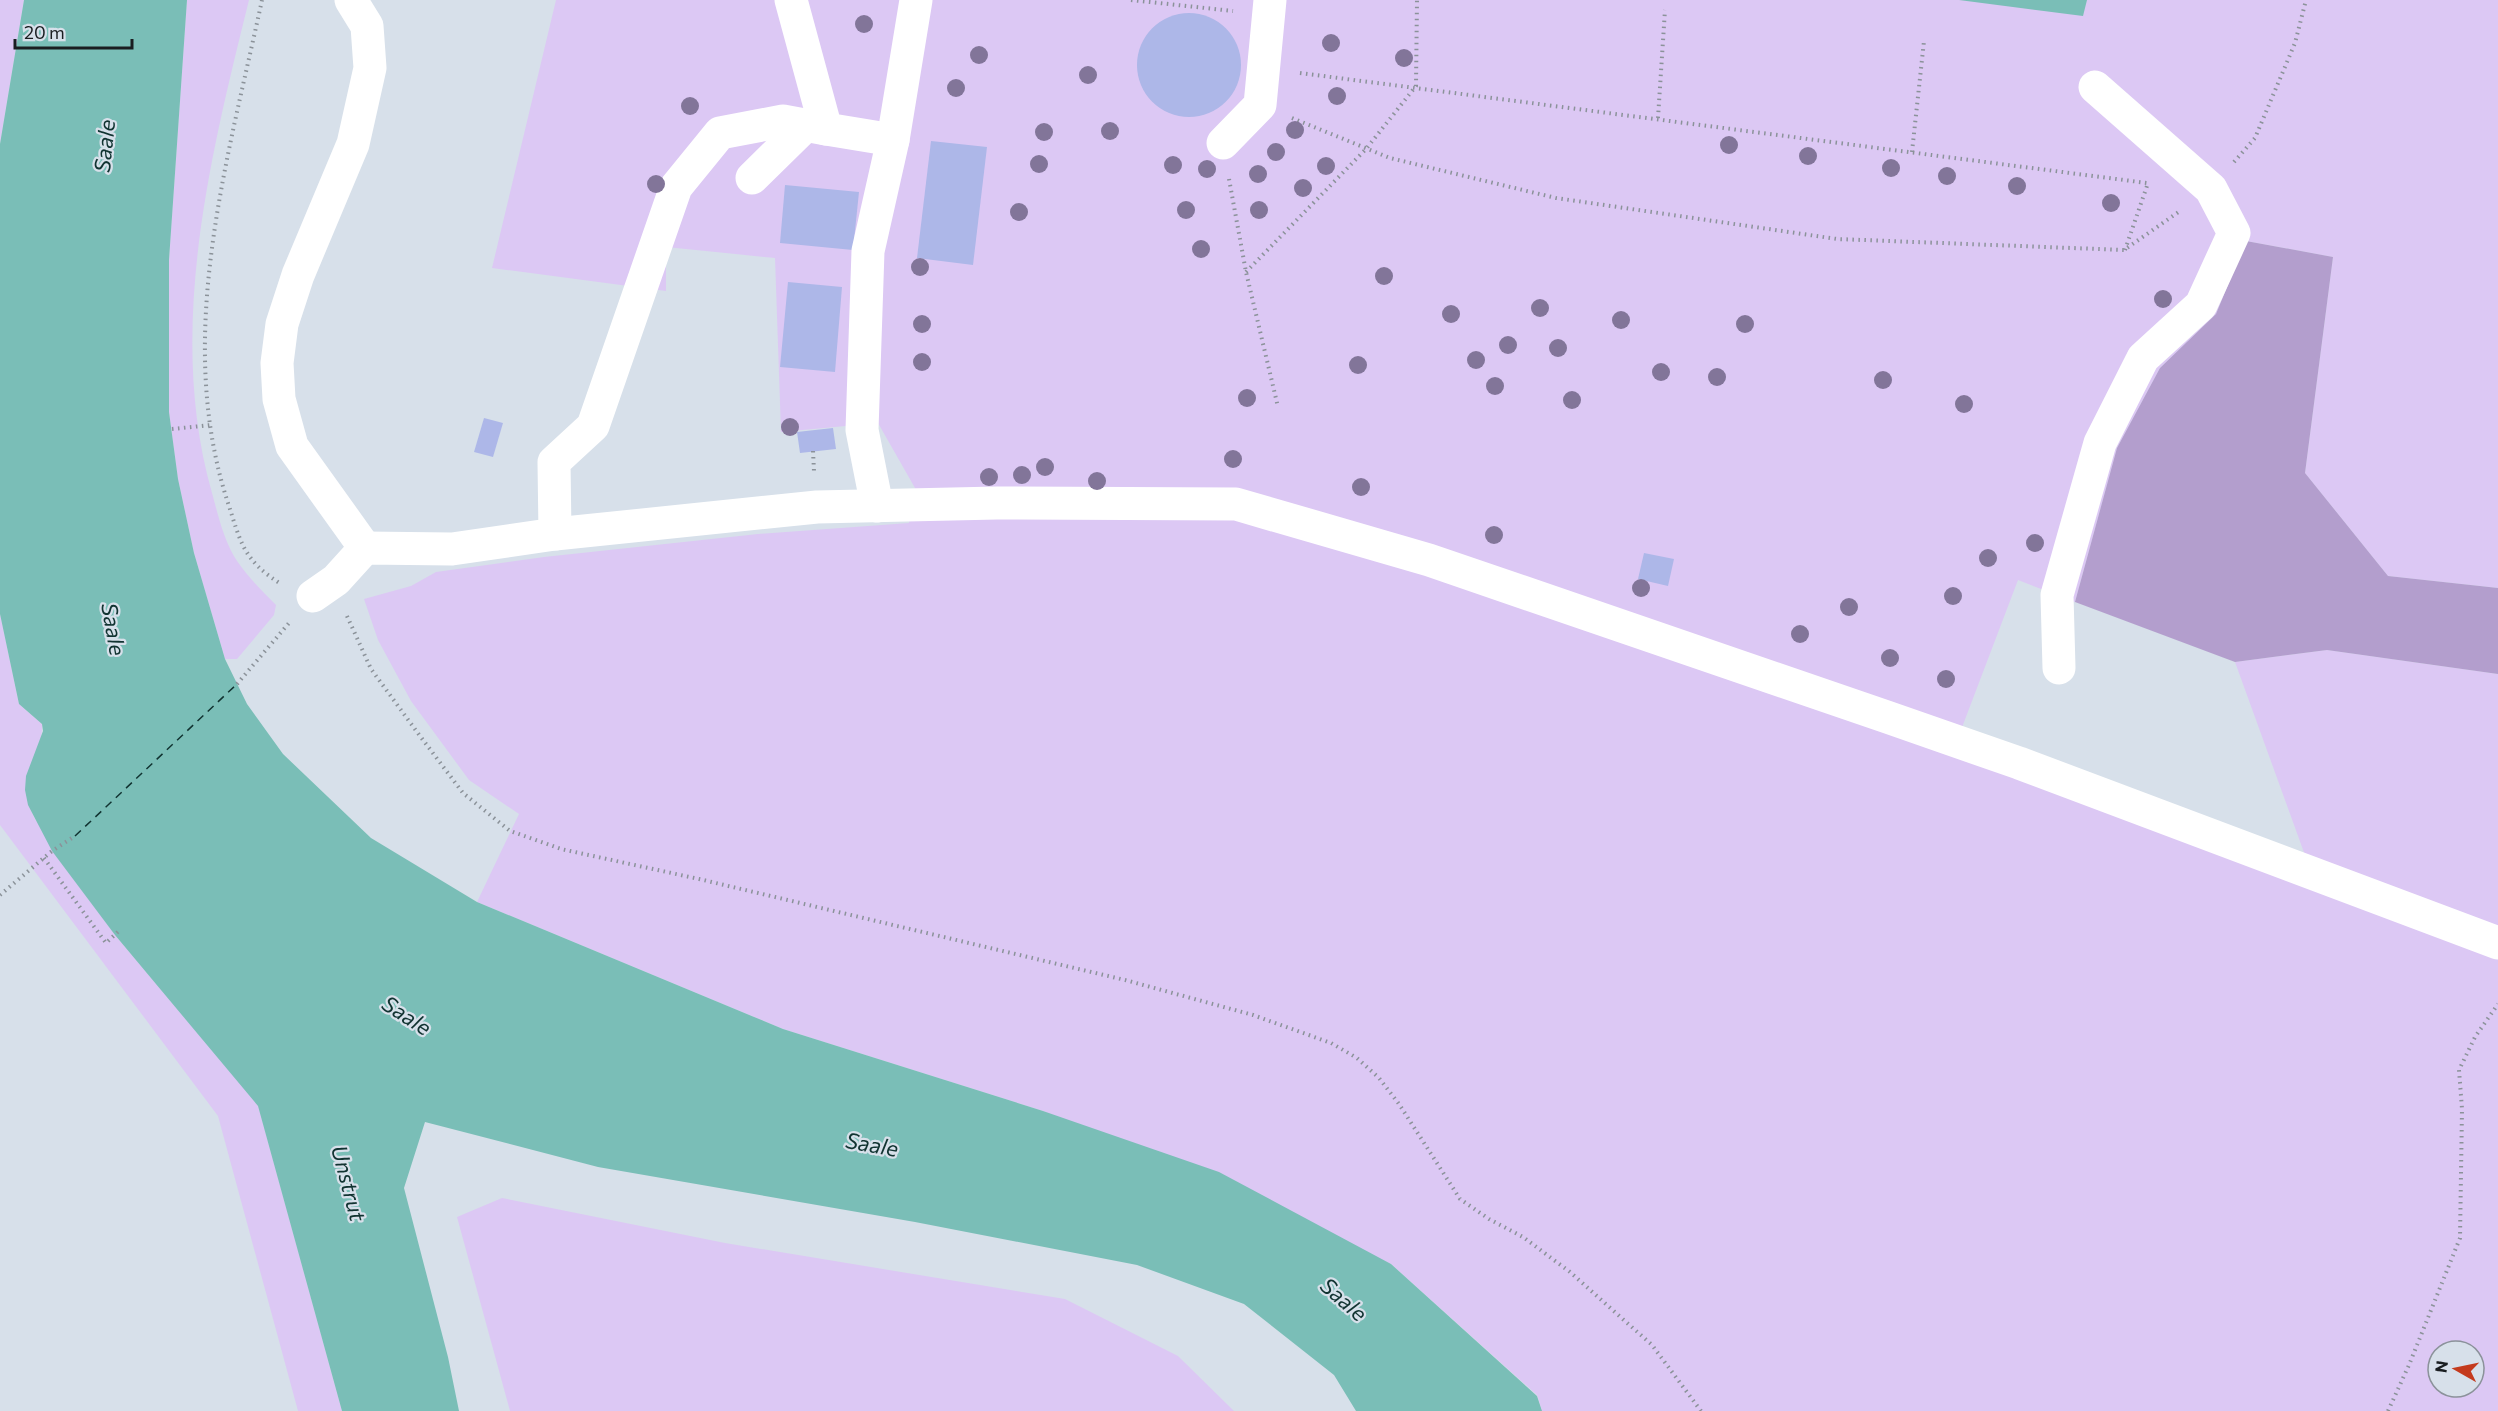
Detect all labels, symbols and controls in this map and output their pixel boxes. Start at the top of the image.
scale bar [15,12,132,50]
text: 20 m [24,21,65,43]
water label: Saale [88,118,120,174]
water label: Saale [96,601,132,658]
water label: Saale [377,989,437,1041]
water label: Saale [844,1126,901,1162]
water label: Unstrut [326,1142,372,1225]
water label: Saale [1315,1271,1373,1327]
north arrow [2426,1339,2486,1399]
text: N [2430,1359,2451,1374]

